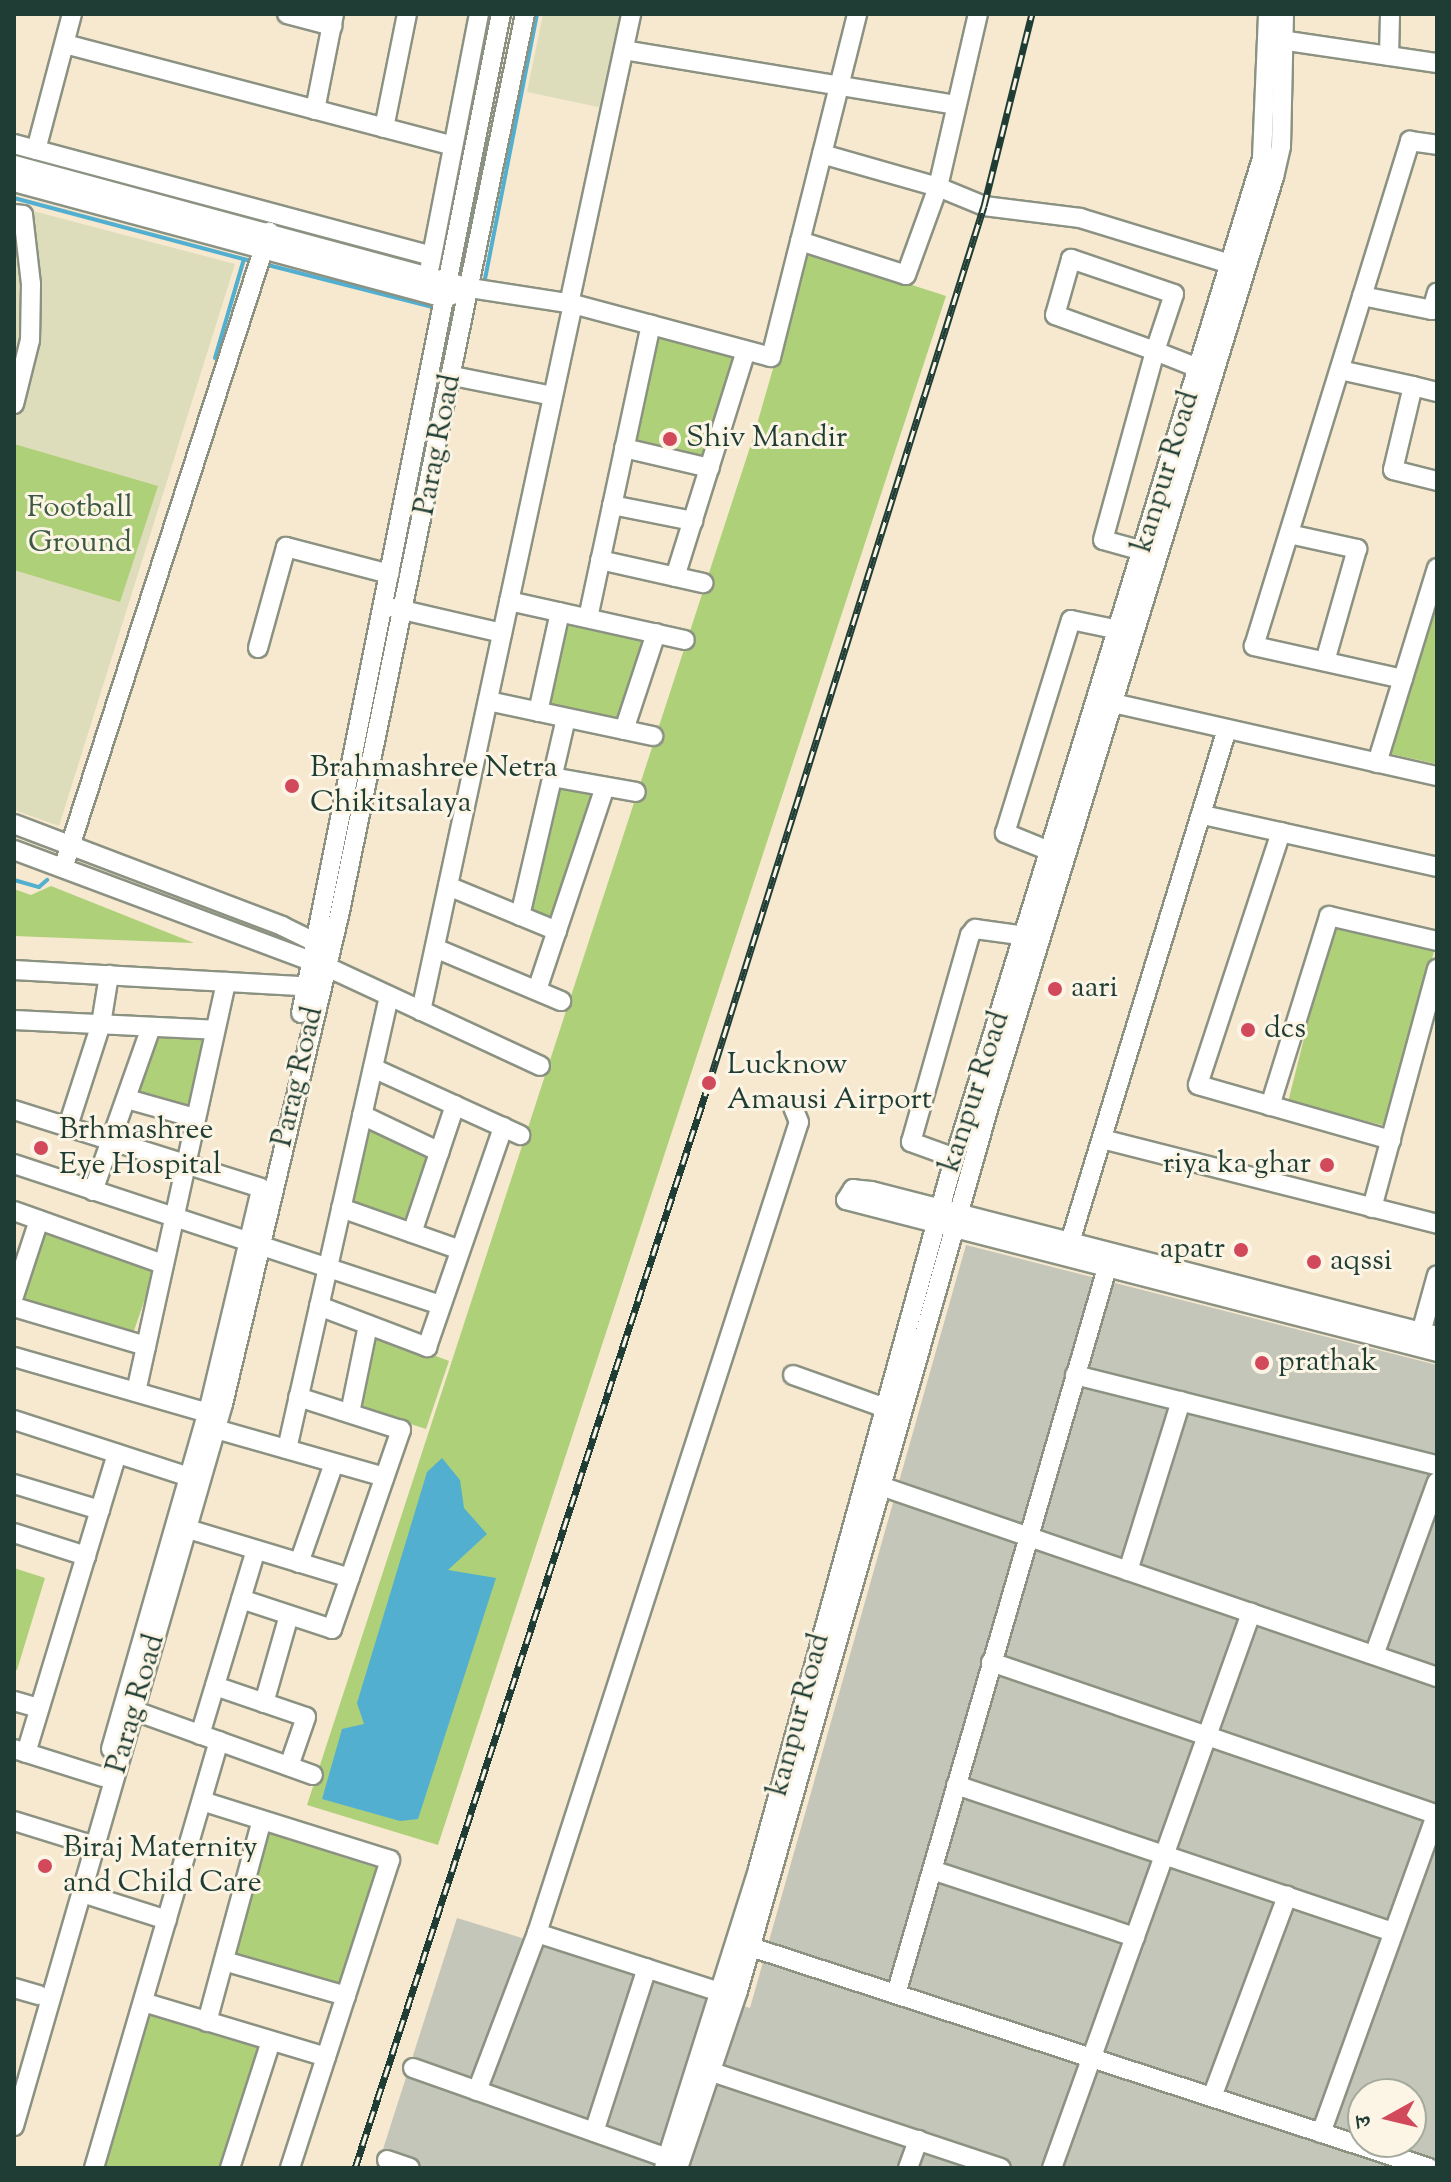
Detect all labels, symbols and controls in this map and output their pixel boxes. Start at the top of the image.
street label: Parag Road [408,371,470,519]
street label: kanpur Road [1125,387,1209,557]
place label: Shiv Mandir [686,421,847,457]
marker: Shiv Mandir [661,430,679,448]
park label: Football Ground [27,491,133,562]
place label: Brahmashree Netra Chikitsalaya [310,751,558,822]
marker: Brahmashree Netra Chikitsalaya [281,775,303,797]
place label: aari [1071,971,1118,1007]
marker: aari [1046,980,1064,998]
street label: Parag Road [265,1003,333,1151]
street label: kanpur Road [933,1007,1019,1177]
place label: dcs [1264,1012,1306,1048]
marker: dcs [1239,1021,1257,1039]
place label: Lucknow Amausi Airport [727,1048,932,1118]
marker: Lucknow Amausi Airport [698,1072,720,1094]
place label: Brhmashree Eye Hospital [59,1113,221,1184]
marker: Brhmashree Eye Hospital [30,1137,52,1159]
place label: riya ka ghar [1163,1147,1311,1183]
marker: riya ka ghar [1318,1156,1336,1174]
place label: apatr [1160,1232,1225,1268]
marker: apatr [1232,1241,1250,1259]
place label: aqssi [1330,1244,1392,1280]
marker: aqssi [1305,1253,1323,1271]
place label: prathak [1278,1345,1377,1381]
marker: prathak [1253,1354,1271,1372]
street label: Parag Road [100,1630,174,1778]
street label: kanpur Road [761,1630,839,1800]
place label: Biraj Maternity and Child Care [63,1831,262,1902]
marker: Biraj Maternity and Child Care [34,1855,56,1877]
north arrow [1347,2078,1427,2158]
text: उ [1349,2113,1382,2129]

